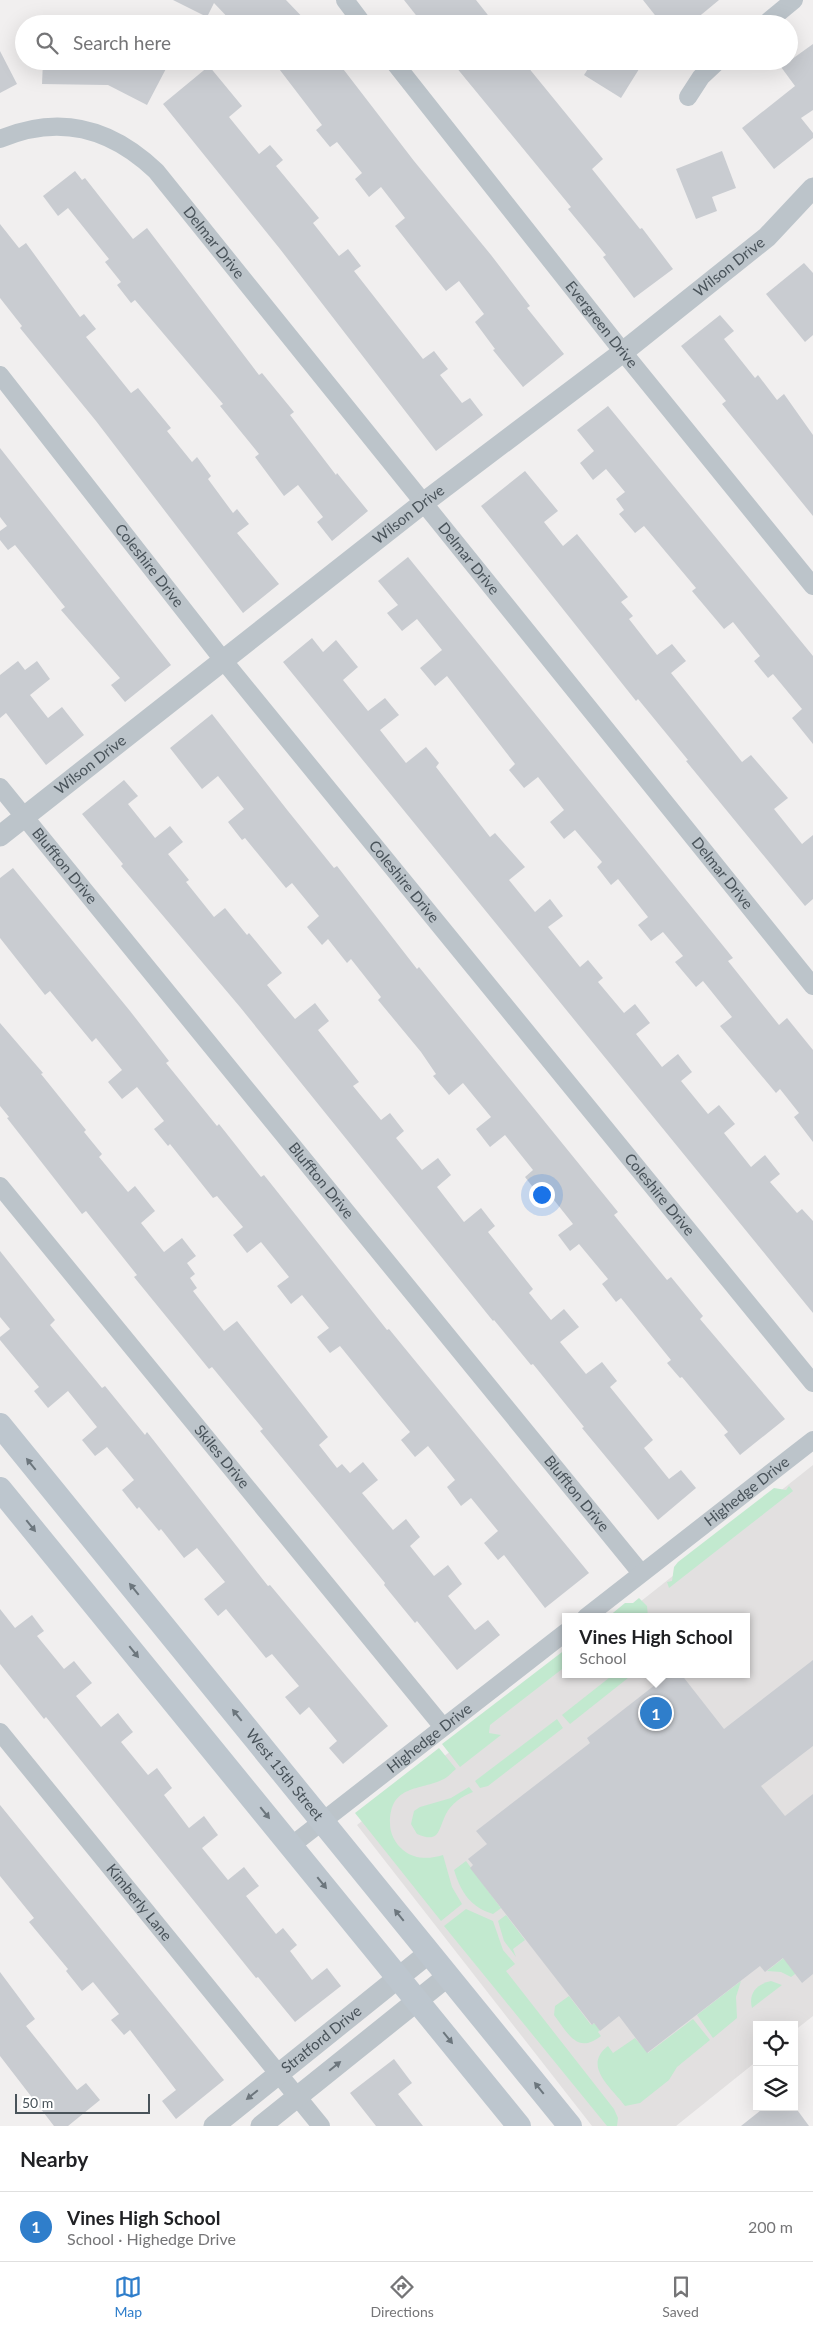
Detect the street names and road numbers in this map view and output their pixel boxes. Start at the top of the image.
street label: Delmar Drive [180,202,249,282]
street label: Wilson Drive [690,233,768,300]
street label: Evergreen Drive [562,277,642,371]
street label: Wilson Drive [369,480,448,547]
street label: Delmar Drive [435,518,504,598]
street label: Coleshire Drive [112,520,188,610]
street label: Wilson Drive [51,731,129,798]
street label: Bluffton Drive [29,824,102,907]
street label: Delmar Drive [688,833,757,912]
street label: Coleshire Drive [366,836,444,926]
street label: Bluffton Drive [285,1138,358,1222]
street label: Coleshire Drive [621,1149,699,1239]
street label: Skiles Drive [191,1421,254,1492]
street label: Bluffton Drive [541,1451,614,1535]
street label: Highedge Drive [700,1452,792,1529]
street label: Highedge Drive [383,1699,475,1776]
street label: West 15th Street [243,1725,328,1824]
street label: Kimberly Lane [103,1860,176,1944]
street label: Stratford Drive [277,2001,365,2076]

